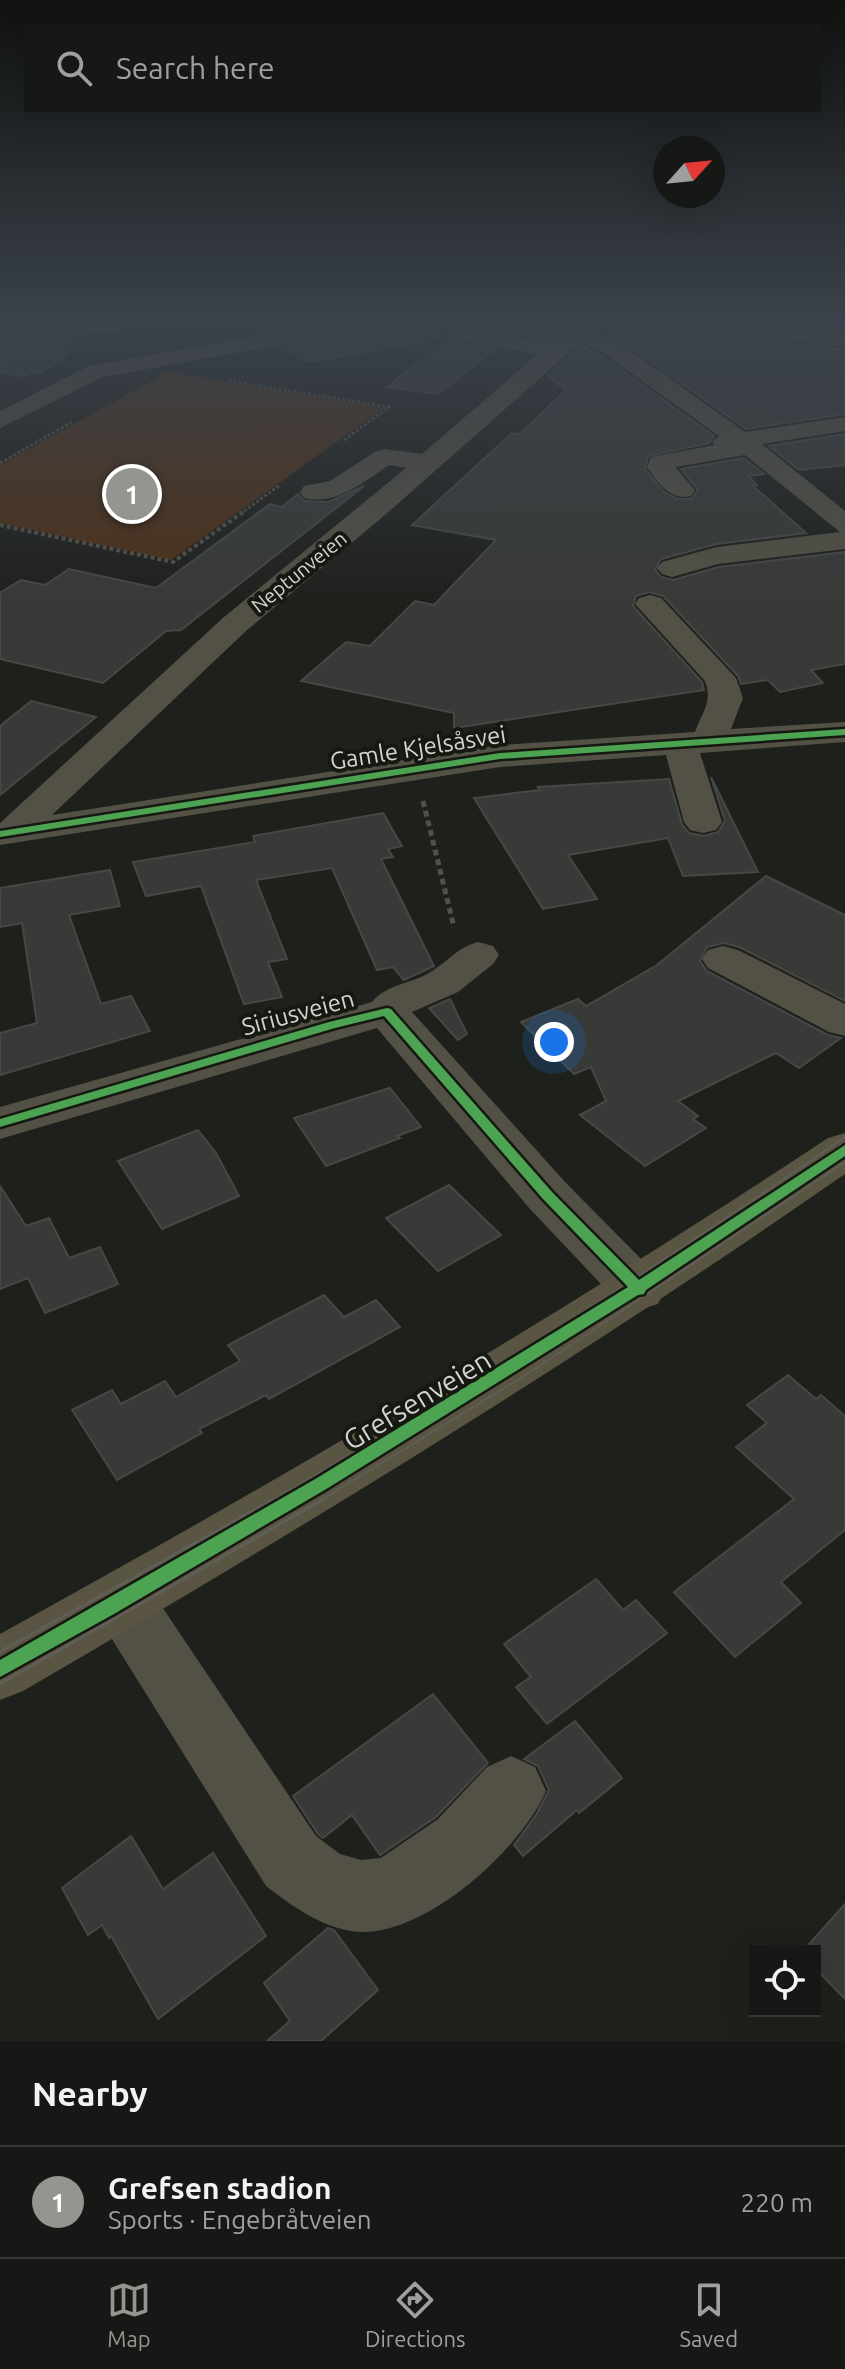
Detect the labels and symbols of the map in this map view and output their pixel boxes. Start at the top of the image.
north arrow [653,136,725,208]
pin: 1 [106,464,158,524]
street label: Neptunveien [246,526,351,617]
street label: Gamle Kjelsåsvei [328,720,508,775]
street label: Siriusveien [239,985,357,1040]
your location [534,1022,574,1062]
street label: Grefsenveien [338,1344,496,1456]

